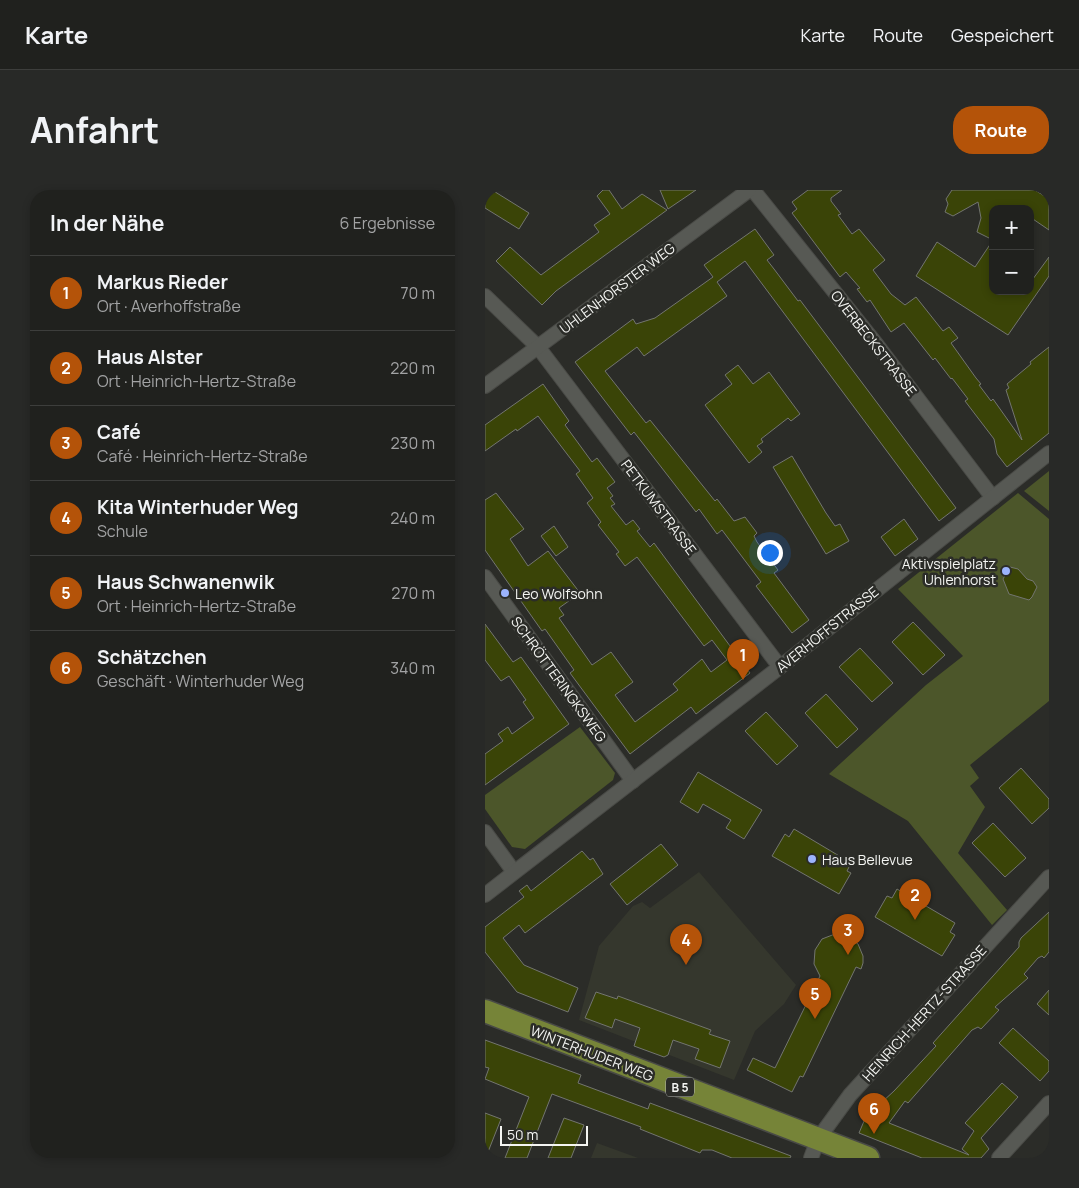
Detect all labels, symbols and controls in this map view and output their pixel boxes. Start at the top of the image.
text: Karte [25,18,88,51]
text: Karte [800,23,845,47]
text: Route [873,23,923,47]
text: Gespeichert [951,23,1054,47]
text: Anfahrt [30,106,159,154]
button: Route [953,106,1049,154]
map controls [989,205,1034,295]
button: + [989,205,1034,250]
text: In der Nähe [50,209,164,237]
text: 6 Ergebnisse [340,212,435,234]
street label: UHLENHORSTER WEG [555,238,679,338]
button: − [989,250,1034,295]
text: Markus Rieder [97,269,228,295]
text: 1 [62,282,70,304]
text: 70 m [400,282,435,304]
street label: OVERBECKSTRASSE [827,286,921,400]
text: Ort · Averhoffstraße [97,295,241,317]
text: Haus Alster [97,344,203,370]
text: 2 [61,357,71,379]
text: 220 m [390,357,435,379]
text: Ort · Heinrich-Hertz-Straße [97,370,296,392]
text: Café [97,419,141,445]
text: 3 [61,432,71,454]
text: 230 m [391,432,435,454]
text: Café · Heinrich-Hertz-Straße [97,445,308,467]
street label: PETKUMSTRASSE [617,456,701,558]
text: Kita Winterhuder Weg [97,494,299,520]
text: 4 [61,507,71,529]
text: 240 m [390,507,435,529]
text: Schule [97,520,148,542]
your location [757,540,783,566]
place label: Aktivspielplatz Uhlenhorst [902,554,996,589]
marker: Aktivspielplatz Uhlenhorst [1000,565,1012,577]
text: Haus Schwanenwik [97,569,274,595]
text: 5 [61,582,71,604]
text: 270 m [391,582,435,604]
street label: AVERHOFFSTRASSE [772,582,882,676]
place label: Leo Wolfsohn [515,584,602,603]
marker: Leo Wolfsohn [499,587,511,599]
text: Ort · Heinrich-Hertz-Straße [97,595,296,617]
street label: SCHRÖTTERINGKSWEG [507,612,611,746]
pin: 1 [727,639,759,680]
text: Schätzchen [97,644,207,670]
text: 6 [61,657,71,679]
text: 340 m [390,657,435,679]
text: Geschäft · Winterhuder Weg [97,670,304,692]
place label: Haus Bellevue [822,850,913,869]
marker: Haus Bellevue [806,853,818,865]
pin: 2 [899,879,931,920]
pin: 3 [832,914,864,955]
pin: 4 [670,924,702,965]
street label: HEINRICH-HERTZ-STRASSE [858,941,990,1085]
pin: 5 [799,978,831,1019]
street label: WINTERHUDER WEG [528,1021,656,1085]
road number: B 5 [666,1078,694,1096]
pin: 6 [858,1093,890,1134]
scale bar [500,1123,587,1146]
text: 50 m [507,1125,538,1144]

